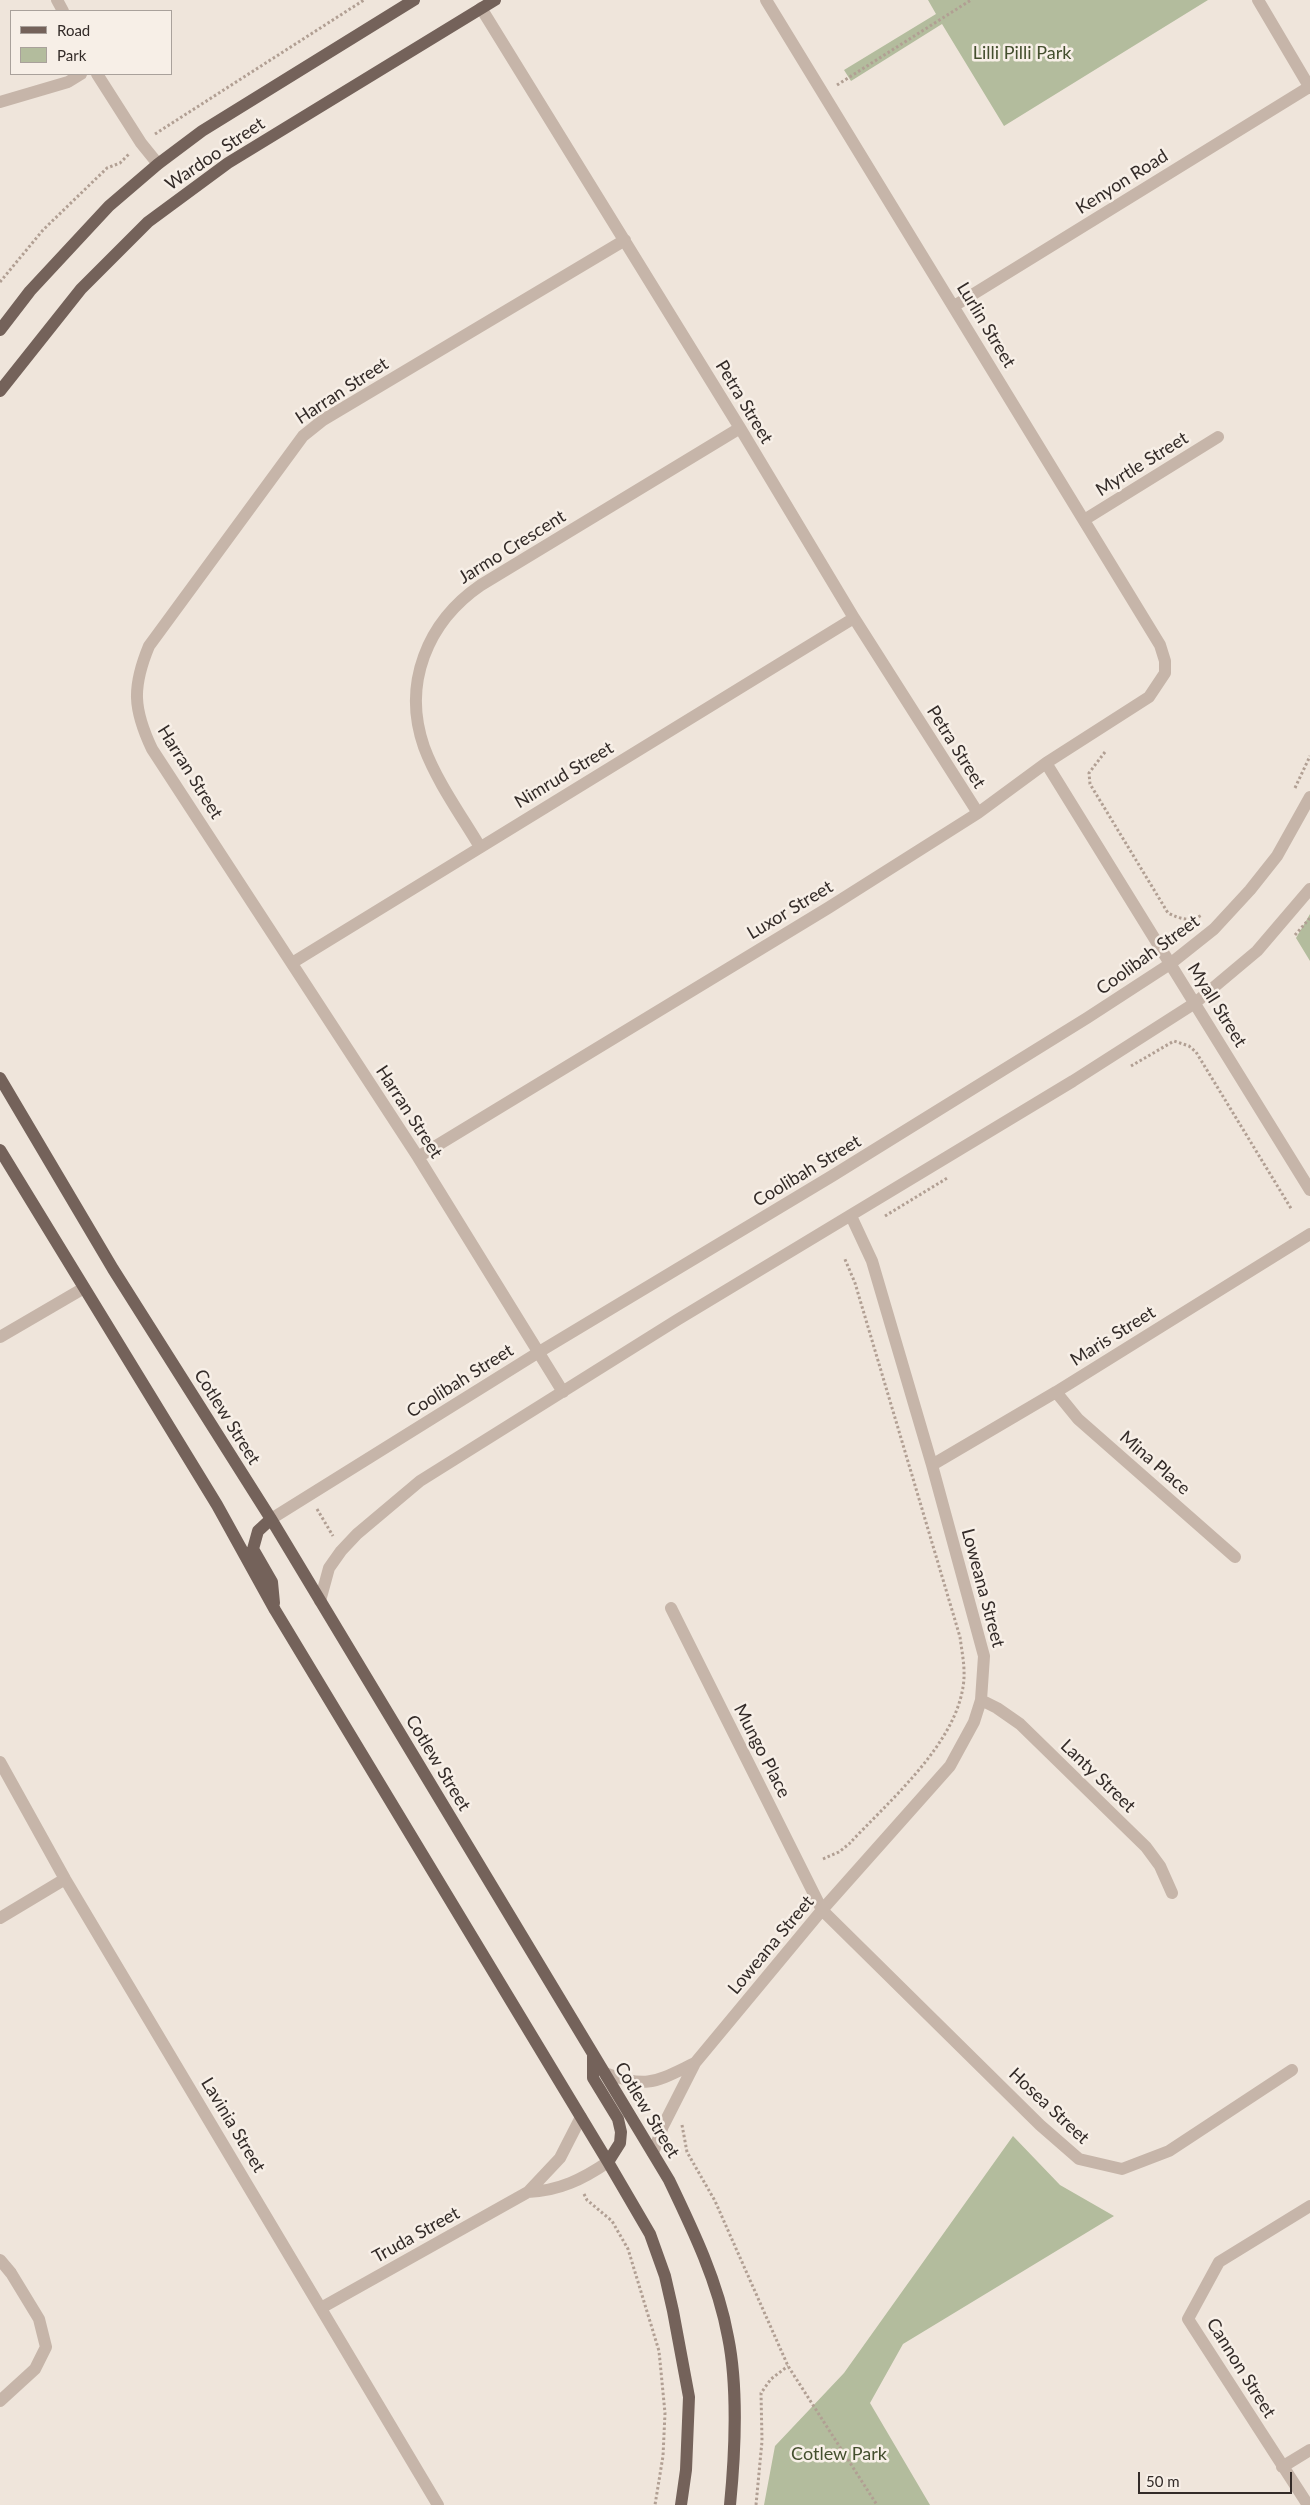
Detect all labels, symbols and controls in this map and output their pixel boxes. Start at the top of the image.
legend [10,10,172,75]
text: Road [57,21,90,39]
park label: Lilli Pilli Park [973,42,1071,64]
text: Park [57,46,86,64]
street label: Wardoo Street [161,113,269,195]
street label: Kenyon Road [1072,145,1172,219]
street label: Lurlin Street [952,278,1020,372]
street label: Harran Street [292,353,392,429]
street label: Petra Street [711,356,777,448]
street label: Myrtle Street [1092,427,1192,501]
street label: Jarmo Crescent [454,505,570,589]
street label: Petra Street [922,702,990,792]
street label: Harran Street [153,721,227,823]
street label: Nimrud Street [511,737,617,813]
street label: Luxor Street [743,876,837,944]
street label: Coolibah Street [1092,910,1204,1000]
street label: Myall Street [1183,959,1251,1051]
street label: Harran Street [371,1062,447,1162]
street label: Coolibah Street [749,1130,865,1212]
street label: Maris Street [1067,1301,1159,1371]
street label: Coolibah Street [403,1340,517,1422]
street label: Cotlew Street [189,1365,265,1469]
street label: Mina Place [1115,1427,1195,1499]
street label: Loweana Street [957,1526,1009,1650]
street label: Mungo Place [729,1700,795,1802]
street label: Cotlew Street [401,1711,475,1815]
street label: Lanty Street [1056,1735,1140,1817]
street label: Loweana Street [723,1891,819,1999]
street label: Cotlew Street [610,2058,684,2162]
street label: Hosea Street [1004,2063,1094,2149]
street label: Lavinia Street [196,2074,270,2176]
street label: Truda Street [369,2202,463,2268]
street label: Cannon Street [1202,2314,1280,2422]
park label: Cotlew Park [791,2443,887,2465]
scale bar [1140,2462,1294,2494]
text: 50 m [1146,2472,1180,2490]

